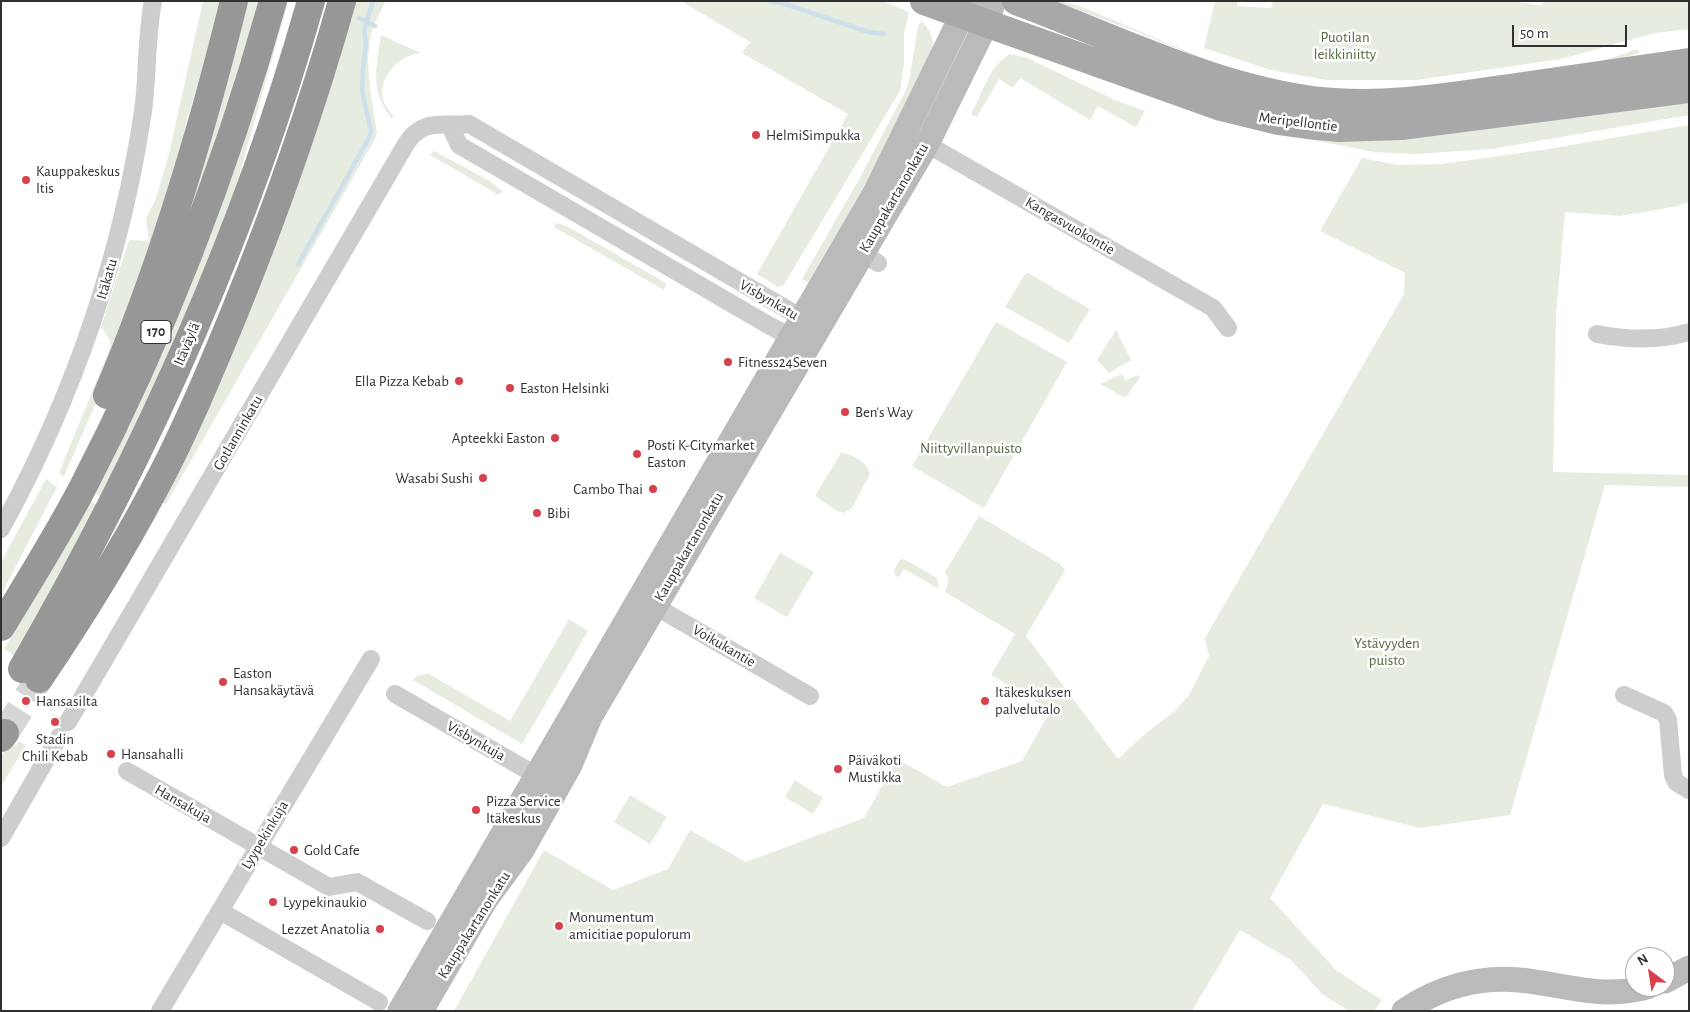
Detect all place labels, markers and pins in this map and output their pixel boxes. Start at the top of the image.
place label: HelmiSimpukka [766,126,861,144]
marker: HelmiSimpukka [750,129,762,141]
place label: Kauppakeskus Itis [36,162,120,197]
marker: Kauppakeskus Itis [20,174,32,186]
place label: Fitness24Seven [738,353,827,371]
marker: Fitness24Seven [722,356,734,368]
place label: Ella Pizza Kebab [355,372,449,390]
marker: Ella Pizza Kebab [453,375,465,387]
place label: Easton Helsinki [520,379,609,397]
marker: Easton Helsinki [504,382,516,394]
place label: Ben's Way [855,403,913,421]
marker: Ben's Way [839,406,851,418]
place label: Apteekki Easton [452,429,545,447]
marker: Apteekki Easton [549,432,561,444]
place label: Posti K-Citymarket Easton [647,436,754,471]
marker: Posti K-Citymarket Easton [631,448,643,460]
place label: Wasabi Sushi [395,469,473,487]
marker: Wasabi Sushi [477,472,489,484]
place label: Cambo Thai [573,480,643,498]
marker: Cambo Thai [647,483,659,495]
place label: Bibi [547,504,570,522]
marker: Bibi [531,507,543,519]
place label: Easton Hansakäytävä [233,664,314,699]
marker: Easton Hansakäytävä [217,676,229,688]
place label: Itäkeskuksen palvelutalo [995,683,1071,718]
place label: Hansasilta [36,692,98,710]
marker: Hansasilta [20,695,32,707]
marker: Itäkeskuksen palvelutalo [979,695,991,707]
marker: Stadin Chili Kebab [49,716,61,728]
place label: Stadin Chili Kebab [22,730,88,765]
place label: Hansahalli [121,745,184,763]
marker: Hansahalli [105,748,117,760]
place label: Päiväkoti Mustikka [848,751,901,786]
marker: Päiväkoti Mustikka [832,763,844,775]
place label: Pizza Service Itäkeskus [486,792,561,827]
marker: Pizza Service Itäkeskus [470,804,482,816]
place label: Gold Cafe [304,841,360,859]
marker: Gold Cafe [288,844,300,856]
place label: Lyypekinaukio [283,893,367,911]
marker: Lyypekinaukio [267,896,279,908]
place label: Monumentum amicitiae populorum [569,908,691,943]
place label: Lezzet Anatolia [281,920,370,938]
marker: Monumentum amicitiae populorum [553,920,565,932]
marker: Lezzet Anatolia [374,923,386,935]

